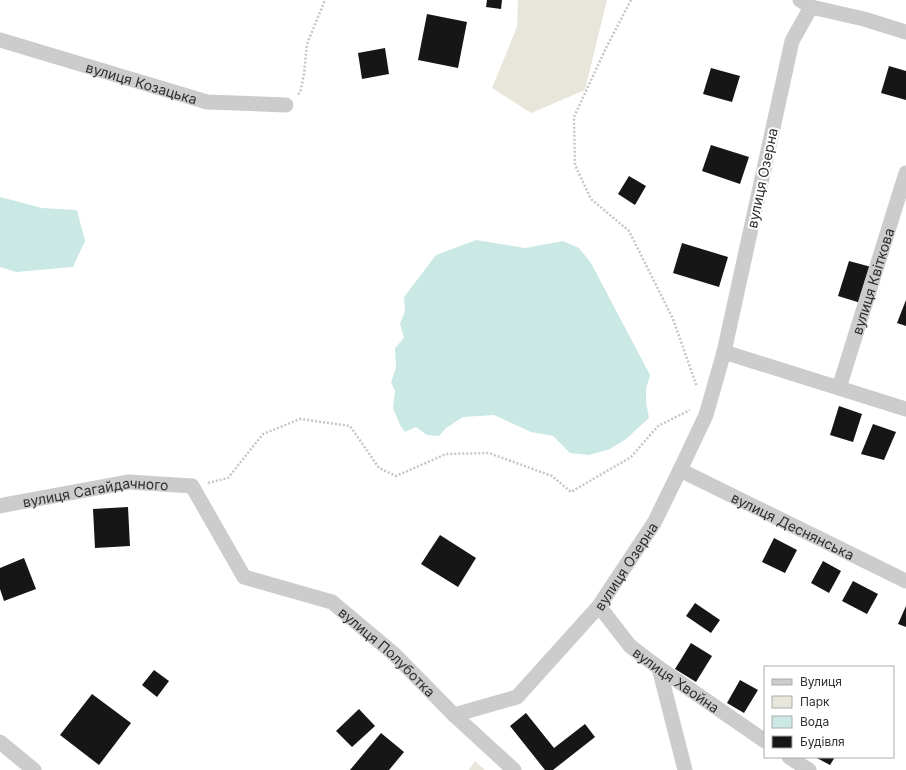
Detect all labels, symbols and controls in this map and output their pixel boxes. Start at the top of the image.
street label: вулиця Козацька [84,58,199,107]
street label: вулиця Озерна [743,126,781,230]
street label: вулиця Квіткова [848,226,897,336]
street label: вулиця Сагайдачного [21,474,169,510]
street label: вулиця Деснянська [729,488,857,563]
street label: вулиця Озерна [590,519,661,613]
street label: вулиця Полуботка [336,603,439,700]
street label: вулиця Хвойна [630,643,723,716]
legend [764,666,894,758]
text: Вулиця [800,674,842,689]
text: Парк [800,694,830,709]
text: Вода [800,714,829,729]
text: Будівля [800,734,845,749]

